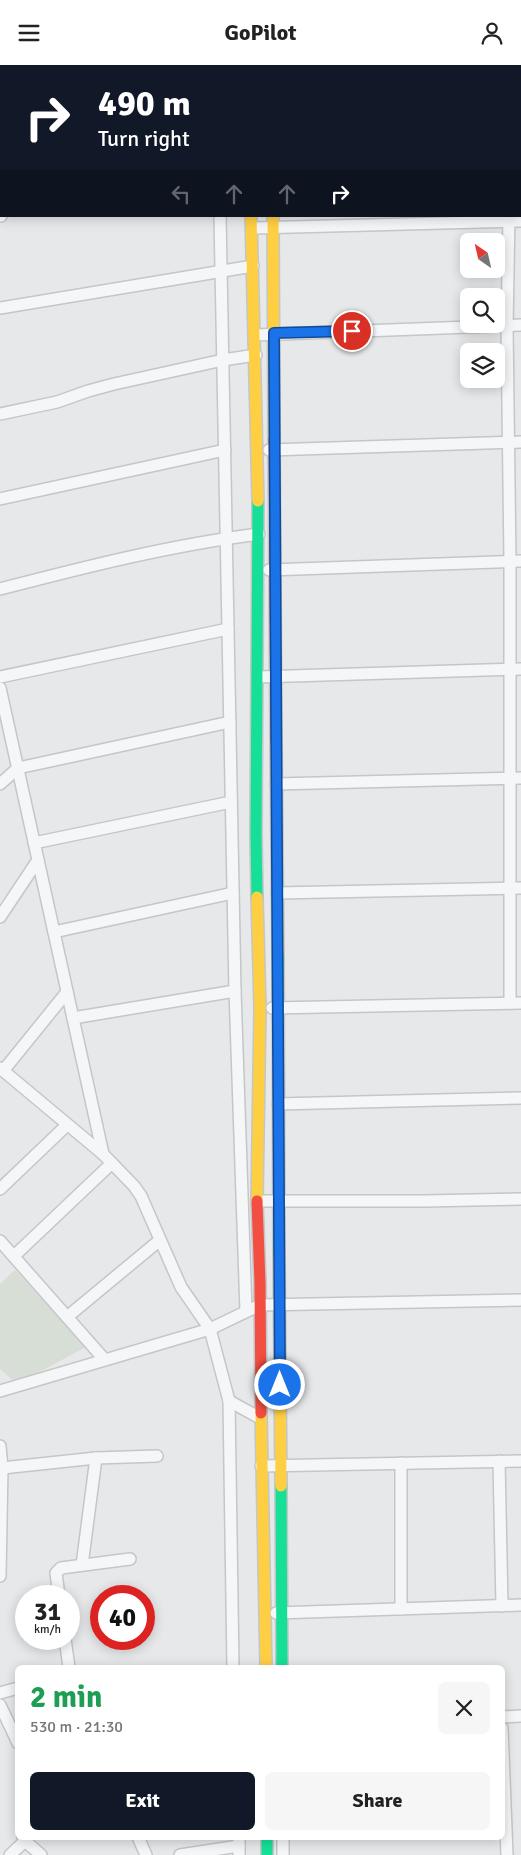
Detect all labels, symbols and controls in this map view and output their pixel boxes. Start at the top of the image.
icon: menu [15,19,43,47]
text: GoPilot [225,19,296,46]
icon: person [478,19,506,47]
text: 490 m [98,82,191,125]
icon: right [15,85,80,150]
text: Turn right [98,125,190,152]
icon: left [167,180,195,208]
icon: ahead [220,180,248,208]
icon: ahead [273,180,301,208]
icon: right [326,180,354,208]
north arrow [460,233,505,277]
map controls [460,233,505,388]
button: search [460,288,505,333]
pin [331,310,373,352]
icon: arrive [338,317,366,345]
button: layers [460,343,505,388]
position arrow [253,1358,305,1410]
speed limit sign: 40 [90,1585,155,1650]
text: 31 [34,1596,61,1627]
text: km/h [34,1622,61,1637]
text: 2 min [30,1679,102,1716]
button: close [438,1682,490,1734]
text: 530 m · 21:30 [30,1717,123,1737]
button: Exit [30,1772,255,1830]
button: Share [265,1772,490,1830]

